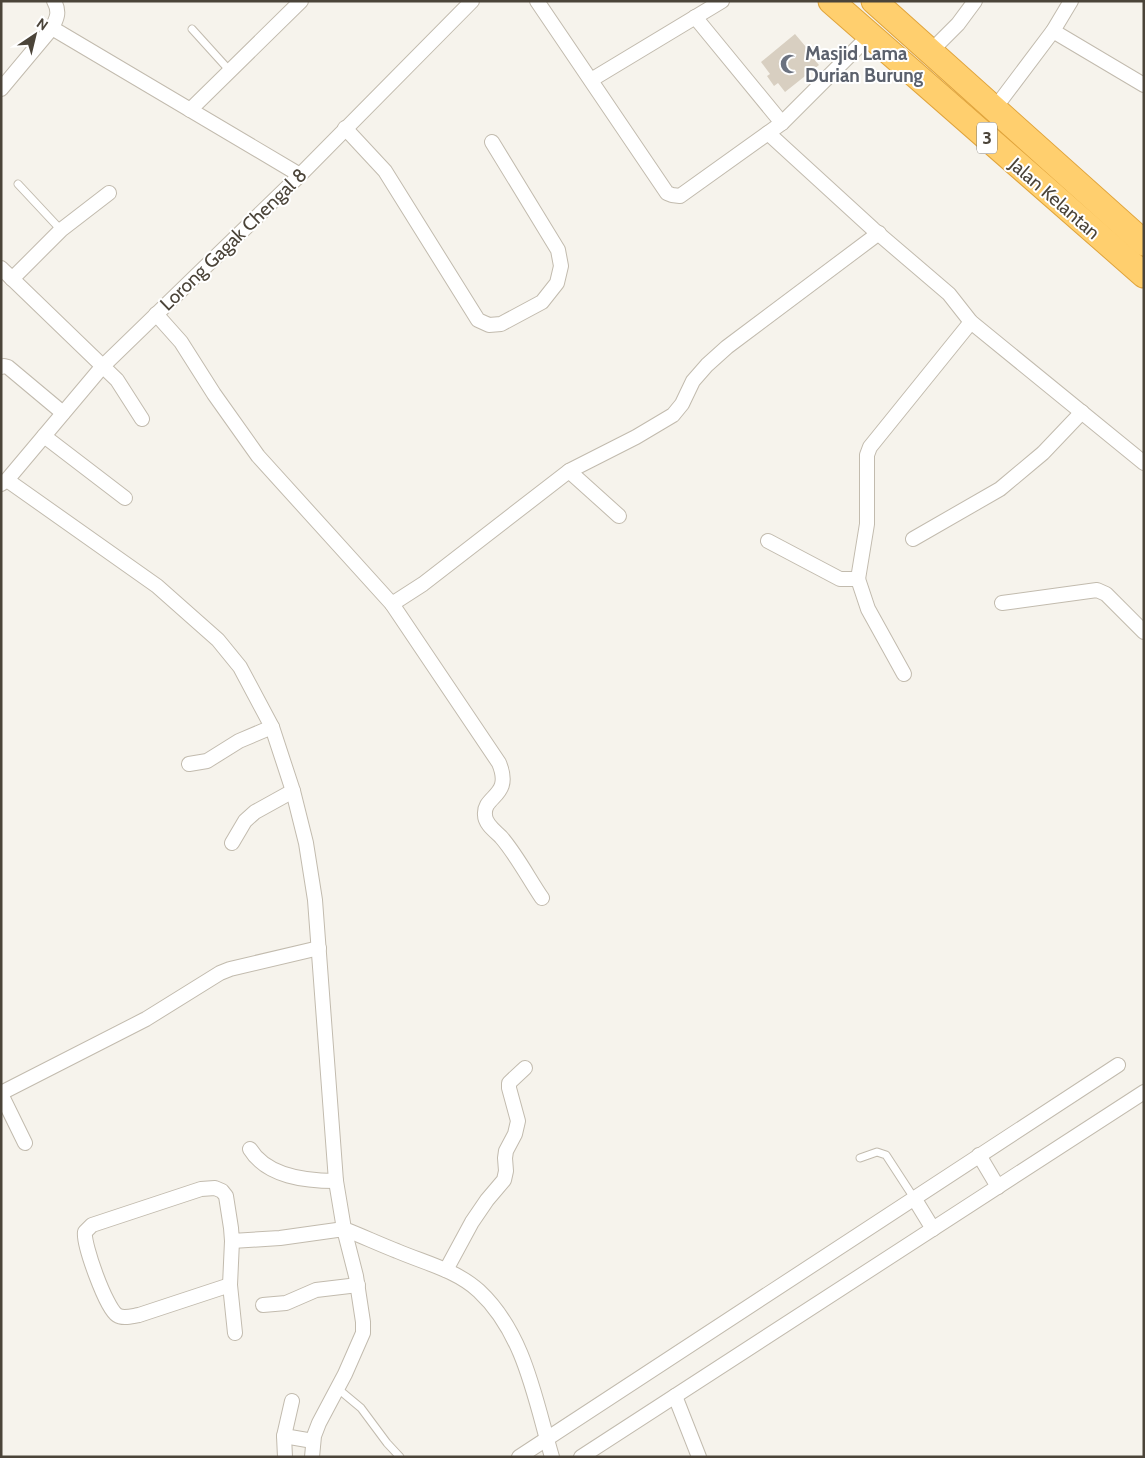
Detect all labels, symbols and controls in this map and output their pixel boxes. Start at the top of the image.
north arrow [10,10,60,60]
text: N [33,14,52,35]
place label: Masjid Lama Durian Burung [805,42,924,87]
mosque icon: Masjid Lama Durian Burung [779,53,801,75]
road number: 3 [977,122,997,154]
street label: Jalan Kelantan [1004,152,1105,244]
street label: Lorong Gagak Chengal 8 [155,163,311,315]

